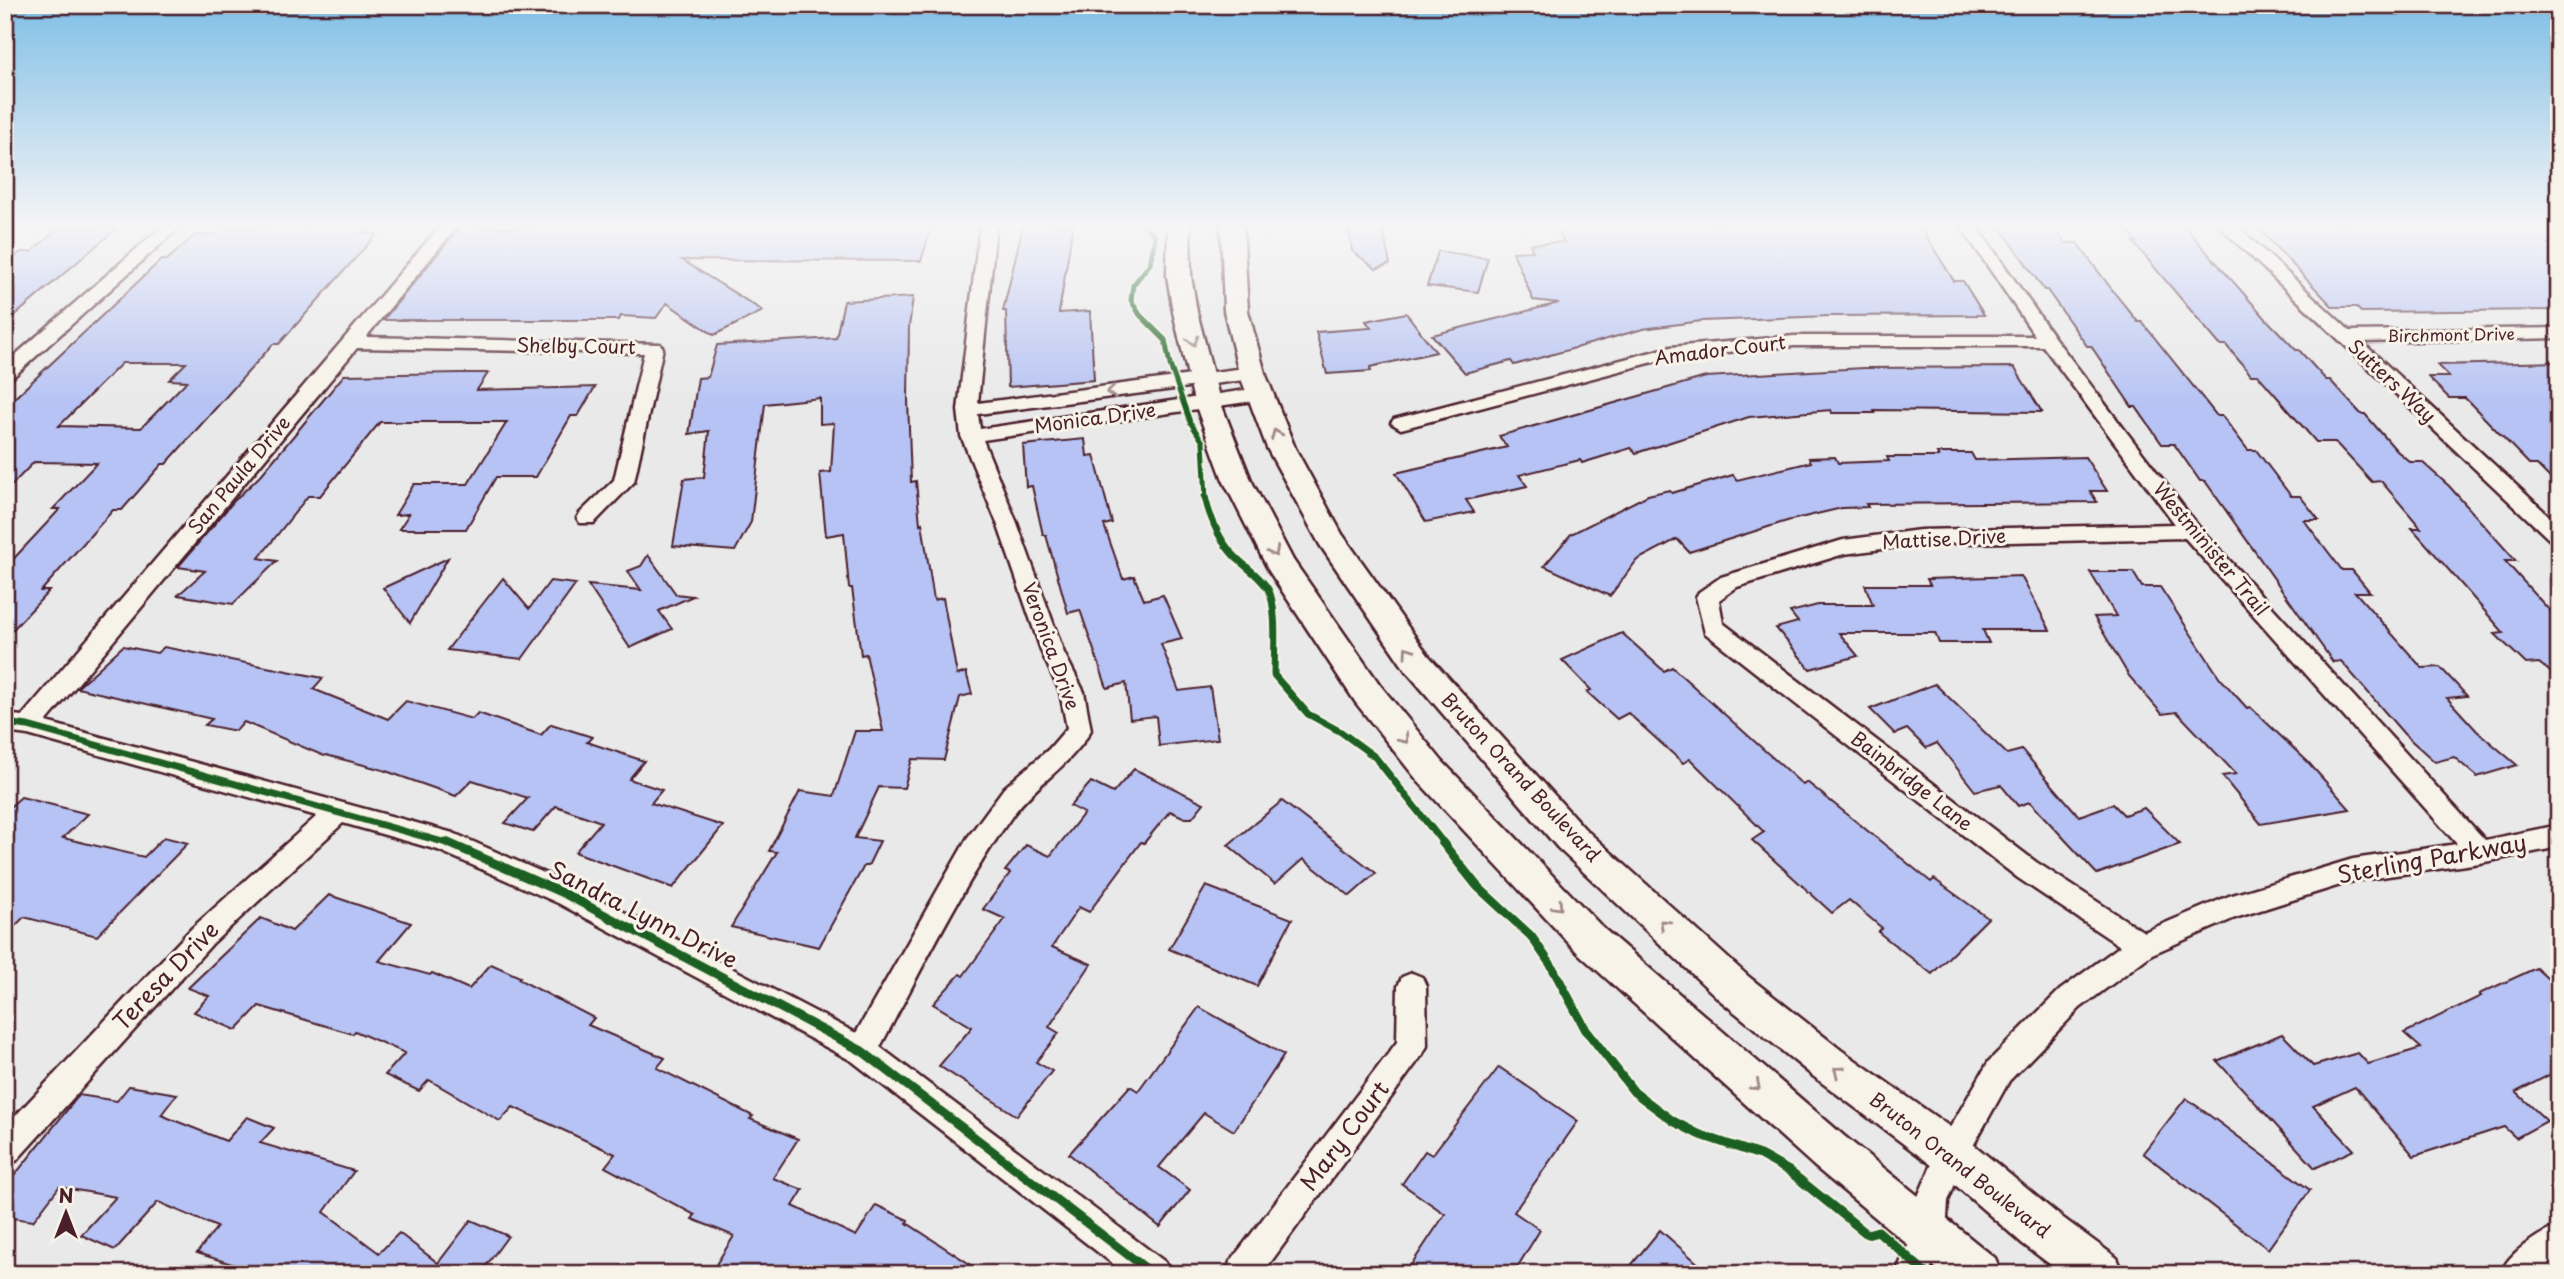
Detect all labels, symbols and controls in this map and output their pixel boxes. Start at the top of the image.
street label: Birchmont Drive [2387,321,2515,347]
street label: Amador Court [1653,327,1787,371]
street label: Shelby Court [516,330,636,360]
street label: Sutters Way [2342,332,2443,429]
one-way arrow [1185,335,1199,347]
one-way arrow [1105,384,1117,399]
street label: Monica Drive [1032,395,1157,439]
street label: San Paula Drive [180,409,296,540]
one-way arrow [1270,429,1284,441]
street label: Westminister Trail [2147,475,2276,621]
street label: Mattise Drive [1881,521,2007,555]
one-way arrow [1265,545,1279,557]
street label: Veronica Drive [1016,578,1088,713]
one-way arrow [1404,646,1417,659]
street label: Bruton Orand Boulevard [1436,685,1608,868]
street label: Bainbridge Lane [1846,724,1980,837]
one-way arrow [1396,730,1408,743]
street label: Sterling Parkway [2335,824,2529,891]
street label: Sandra Lynn Drive [543,851,744,976]
one-way arrow [1550,898,1562,911]
street label: Teresa Drive [104,912,226,1037]
one-way arrow [1659,919,1672,932]
one-way arrow [1833,1066,1846,1079]
street label: Mary Court [1291,1073,1397,1198]
one-way arrow [1748,1078,1761,1090]
street label: Bruton Orand Boulevard [1864,1085,2057,1244]
north arrow [32,1178,102,1248]
text: N [58,1181,74,1209]

